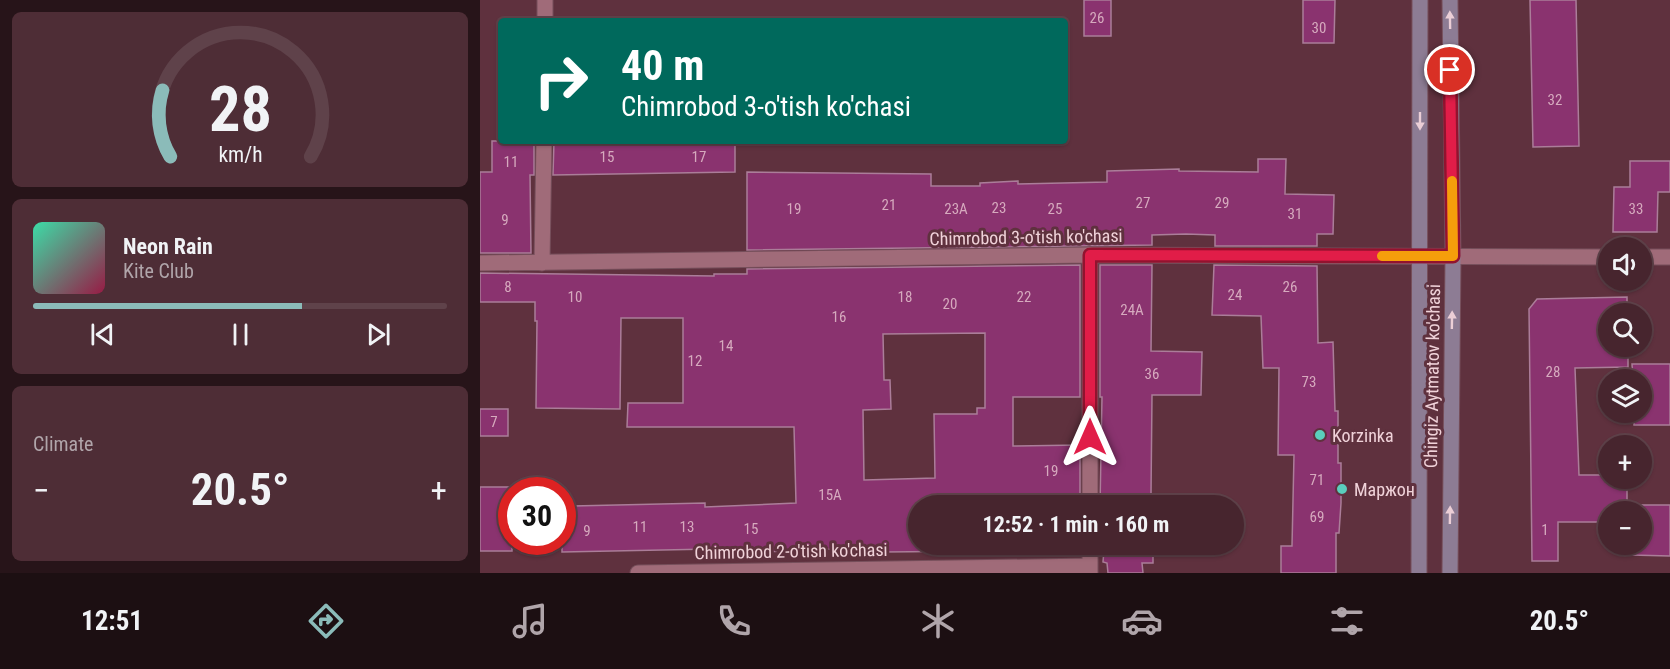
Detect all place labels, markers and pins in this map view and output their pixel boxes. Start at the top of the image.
pin [1424,44,1475,95]
place label: Korzinka [1332,425,1394,446]
marker: Korzinka [1313,428,1327,442]
place label: Маржон [1354,479,1415,500]
marker: Маржон [1335,482,1349,496]

